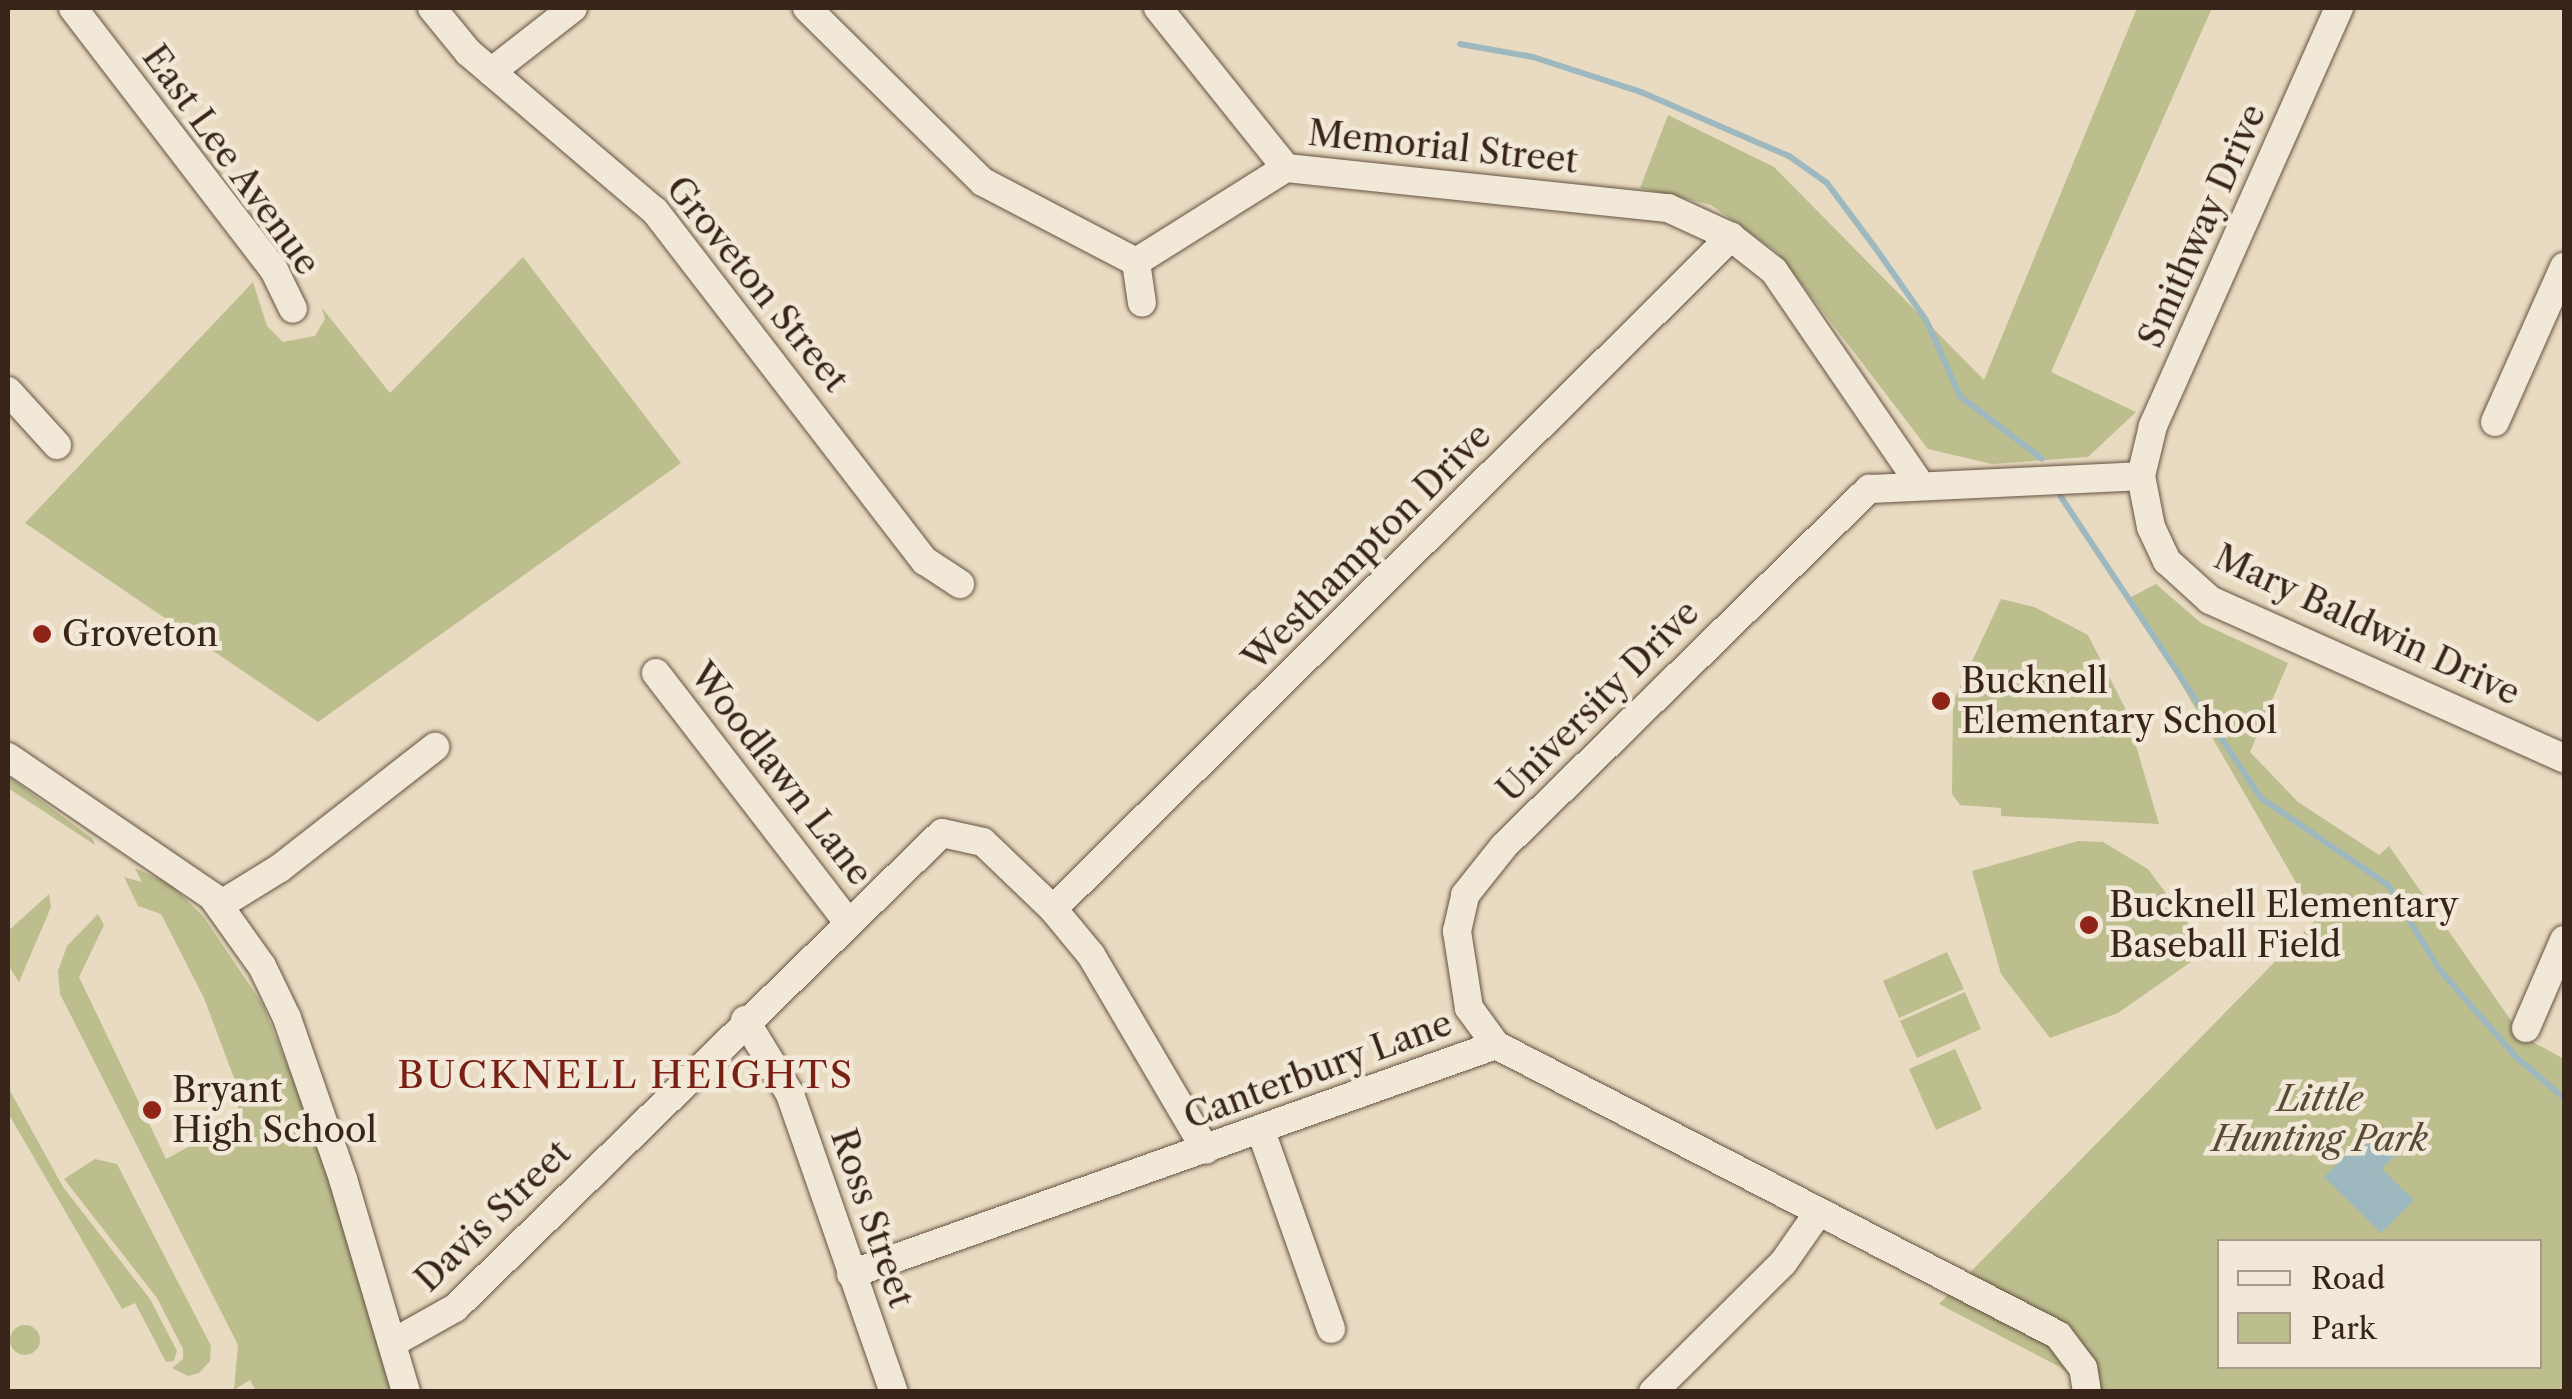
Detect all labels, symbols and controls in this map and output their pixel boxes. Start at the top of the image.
street label: East Lee Avenue [133,36,329,284]
street label: Smithway Drive [2129,97,2275,355]
street label: Memorial Street [1306,112,1580,182]
street label: Groveton Street [657,168,857,400]
street label: Westhampton Drive [1234,414,1500,680]
street label: Mary Baldwin Drive [2207,536,2527,714]
street label: University Drive [1488,591,1708,811]
place label: Groveton [62,613,218,655]
marker: Groveton [31,623,53,645]
street label: Woodlawn Lane [681,654,881,894]
place label: Bucknell Elementary School [1961,660,2278,742]
marker: Bucknell Elementary School [1930,690,1952,712]
place label: Bucknell Elementary Baseball Field [2109,884,2459,966]
marker: Bucknell Elementary Baseball Field [2078,914,2100,936]
street label: Canterbury Lane [1178,1002,1458,1138]
district label: BUCKNELL HEIGHTS [397,1052,855,1098]
place label: Bryant High School [172,1069,377,1151]
park label: Little Hunting Park [2212,1078,2428,1160]
marker: Bryant High School [141,1099,163,1121]
street label: Ross Street [822,1123,922,1313]
street label: Davis Street [407,1132,579,1300]
legend [2217,1239,2542,1369]
text: Road [2311,1260,2385,1297]
text: Park [2311,1310,2376,1347]

